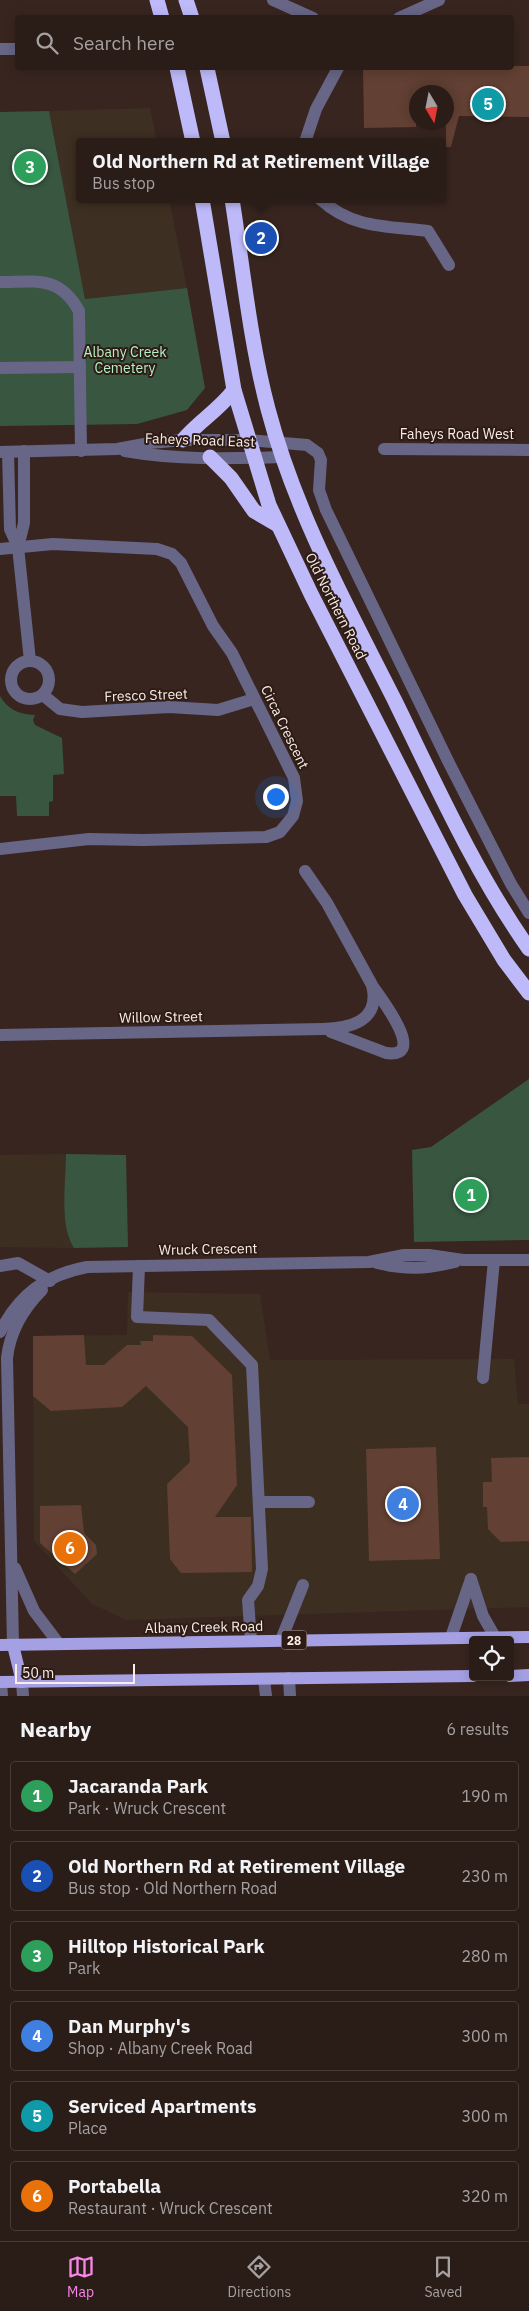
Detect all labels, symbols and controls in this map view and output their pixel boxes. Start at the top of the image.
search box [15,15,514,70]
icon: search [33,29,61,57]
text: Search here [73,31,175,55]
north arrow [409,85,454,130]
pin: 5 [472,85,504,123]
popup [76,138,446,203]
pin: 3 [14,148,46,186]
text: Old Northern Rd at Retirement Village [92,149,430,173]
text: Bus stop [92,173,155,193]
pin: 2 [245,219,277,257]
park label: Albany Creek Cemetery [83,343,167,377]
street label: Faheys Road West [400,425,514,443]
street label: Faheys Road East [145,429,255,451]
street label: Old Northern Road [301,550,371,662]
street label: Circa Crescent [257,682,313,772]
street label: Fresco Street [104,685,188,705]
your location [263,784,289,810]
street label: Willow Street [119,1007,203,1027]
pin: 1 [455,1176,487,1214]
street label: Wruck Crescent [158,1239,258,1259]
pin: 4 [387,1485,419,1523]
pin: 6 [54,1529,86,1567]
street label: Albany Creek Road [145,1617,263,1637]
road number: 28 [282,1630,306,1650]
map controls [469,1636,514,1681]
button: locate [469,1636,514,1681]
scale bar [15,1661,135,1684]
text: 50 m [22,1664,54,1682]
text: Nearby [20,1715,91,1743]
text: 6 results [446,1719,509,1739]
text: Jacaranda Park [68,1774,208,1798]
text: 1 [32,1786,42,1806]
text: 190 m [461,1786,508,1806]
text: Park · Wruck Crescent [68,1798,226,1818]
text: Old Northern Rd at Retirement Village [68,1854,405,1878]
text: 2 [32,1866,42,1886]
text: 230 m [461,1866,508,1886]
text: Bus stop · Old Northern Road [68,1878,277,1898]
text: Hilltop Historical Park [68,1934,265,1958]
text: 3 [32,1946,42,1966]
text: 280 m [461,1946,508,1966]
text: Park [68,1958,100,1978]
text: Dan Murphy's [68,2014,190,2038]
text: 4 [32,2026,42,2046]
text: 300 m [461,2026,508,2046]
text: Shop · Albany Creek Road [68,2038,253,2058]
text: Serviced Apartments [68,2094,257,2118]
text: 5 [32,2106,42,2126]
text: 300 m [461,2106,508,2126]
text: Place [68,2118,107,2138]
text: Portabella [68,2174,161,2198]
text: 6 [32,2186,42,2206]
text: 320 m [461,2186,508,2206]
text: Restaurant · Wruck Crescent [68,2198,273,2218]
tab: Map [67,2253,95,2301]
tab: Directions [228,2253,291,2301]
tab: Saved [424,2253,462,2301]

